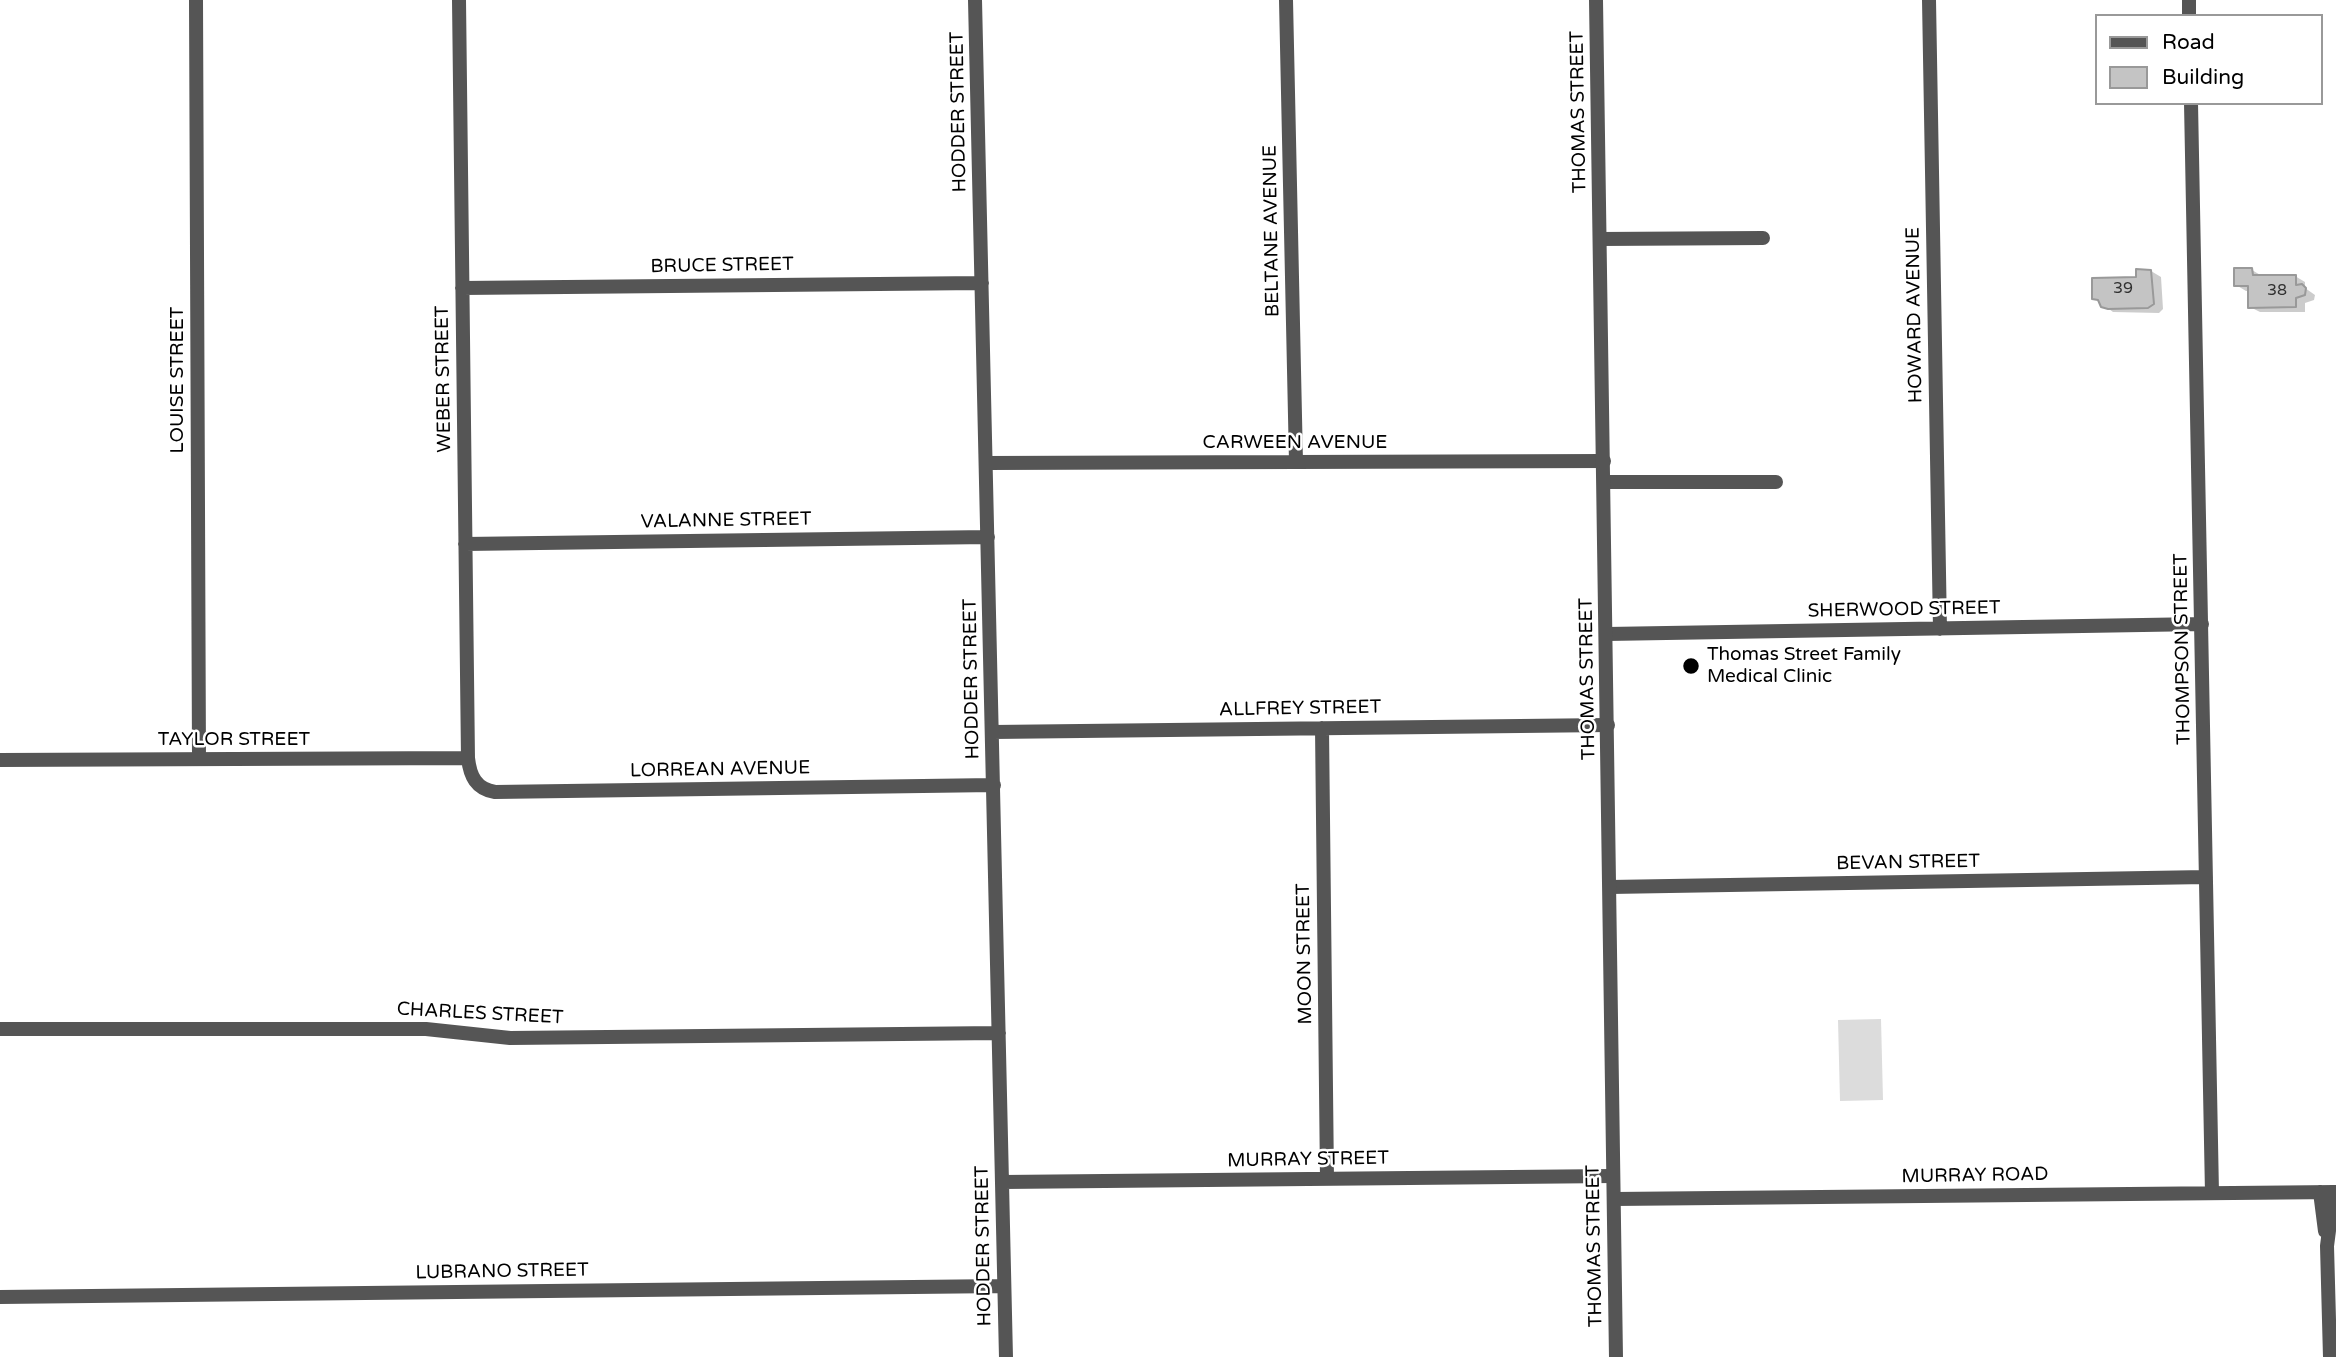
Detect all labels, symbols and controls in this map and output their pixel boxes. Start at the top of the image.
legend [2094,14,2322,105]
text: Road [2162,30,2215,55]
street label: HODDER STREET [946,31,972,193]
street label: THOMAS STREET [1566,31,1592,193]
text: Building [2162,65,2244,90]
street label: BELTANE AVENUE [1259,145,1285,317]
street label: HOWARD AVENUE [1902,227,1928,403]
street label: BRUCE STREET [650,253,794,279]
house number: 39 [2113,279,2133,299]
house number: 38 [2267,281,2287,301]
street label: WEBER STREET [431,305,457,453]
street label: LOUISE STREET [167,307,189,453]
street label: CARWEEN AVENUE [1203,432,1387,454]
street label: VALANNE STREET [640,508,812,534]
street label: THOMPSON STREET [2170,553,2196,745]
street label: SHERWOOD STREET [1807,597,2001,623]
street label: HODDER STREET [959,598,985,760]
street label: THOMAS STREET [1575,598,1601,760]
place label: Thomas Street Family Medical Clinic [1707,644,1901,688]
marker: Thomas Street Family Medical Clinic [1681,656,1701,676]
street label: ALLFREY STREET [1219,696,1381,722]
street label: TAYLOR STREET [158,729,310,751]
street label: LORREAN AVENUE [630,757,810,783]
street label: BEVAN STREET [1836,850,1980,876]
street label: MOON STREET [1292,883,1318,1025]
street label: CHARLES STREET [396,998,564,1030]
street label: MURRAY STREET [1227,1147,1389,1173]
street label: MURRAY ROAD [1901,1163,2049,1189]
street label: HODDER STREET [971,1165,997,1327]
street label: THOMAS STREET [1582,1165,1608,1327]
street label: LUBRANO STREET [415,1259,589,1285]

